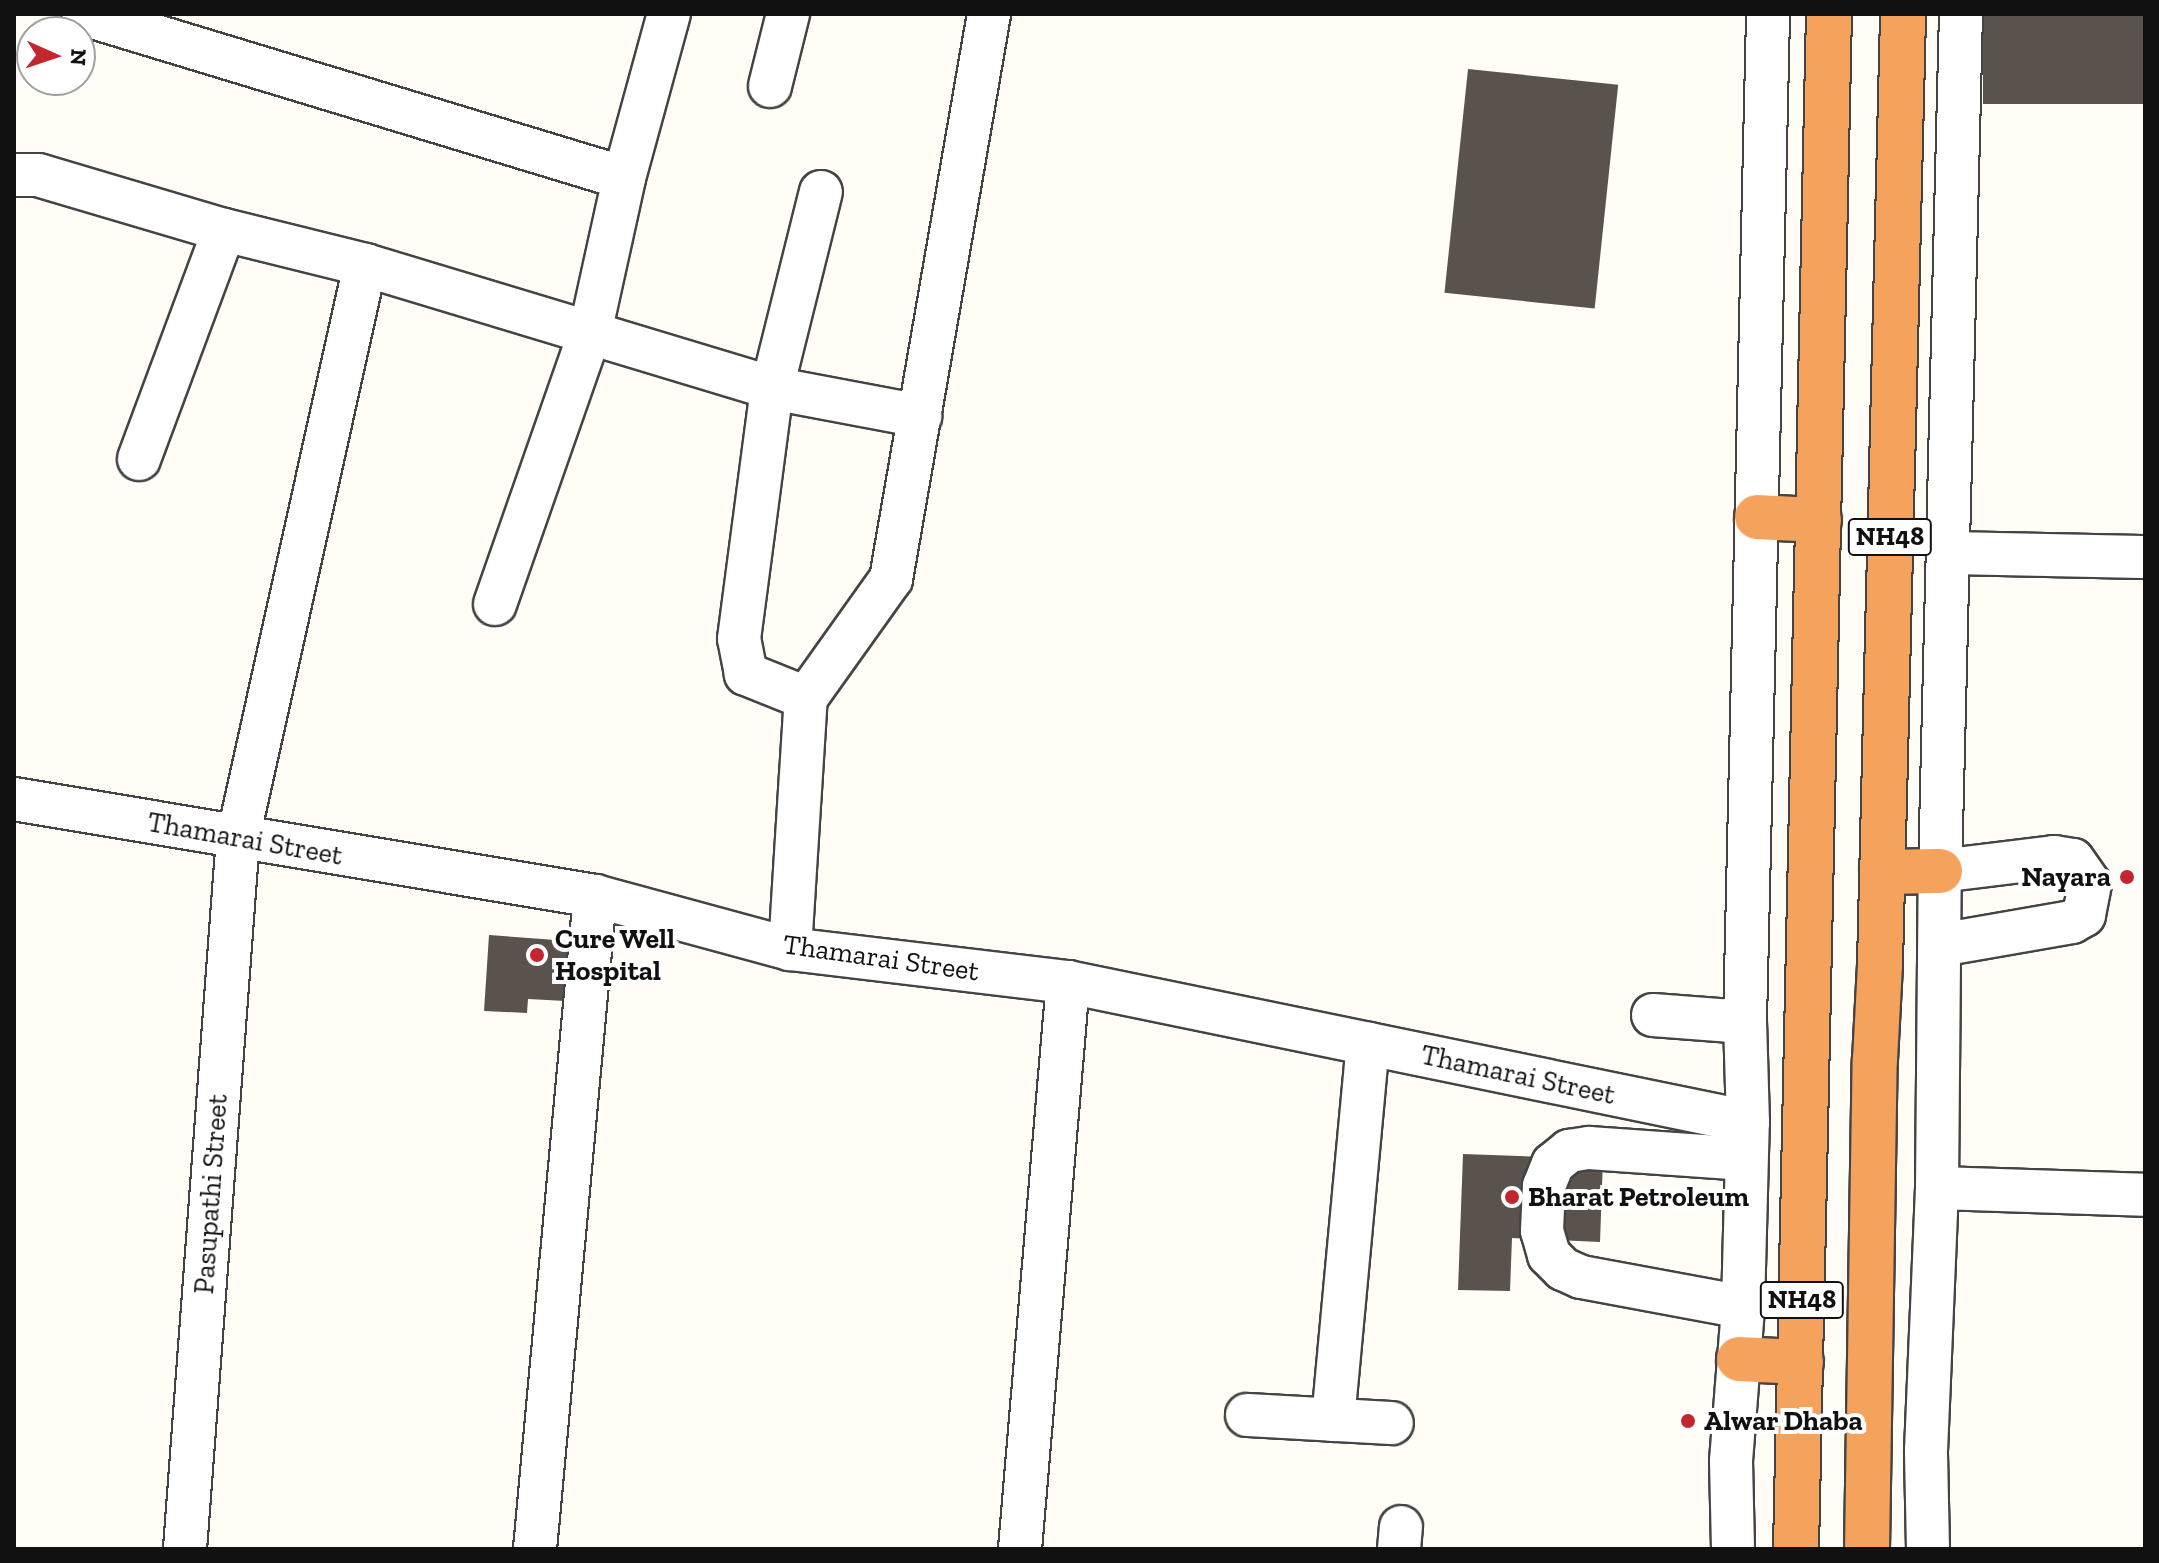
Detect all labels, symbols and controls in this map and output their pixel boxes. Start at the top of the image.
north arrow [16,16,96,96]
text: N [65,48,92,66]
road number: NH48 [1846,515,1934,559]
street label: Thamarai Street [145,805,345,873]
place label: Nayara [2021,860,2111,894]
marker: Nayara [2118,868,2136,886]
place label: Cure Well Hospital [555,922,676,988]
street label: Thamarai Street [781,928,981,988]
marker: Cure Well Hospital [526,944,548,966]
street label: Thamarai Street [1418,1038,1618,1112]
street label: Pasupathi Street [187,1093,235,1295]
place label: Bharat Petroleum [1528,1180,1749,1214]
marker: Bharat Petroleum [1503,1188,1521,1206]
road number: NH48 [1758,1278,1846,1322]
place label: Alwar Dhaba [1704,1404,1863,1438]
marker: Alwar Dhaba [1679,1412,1697,1430]

